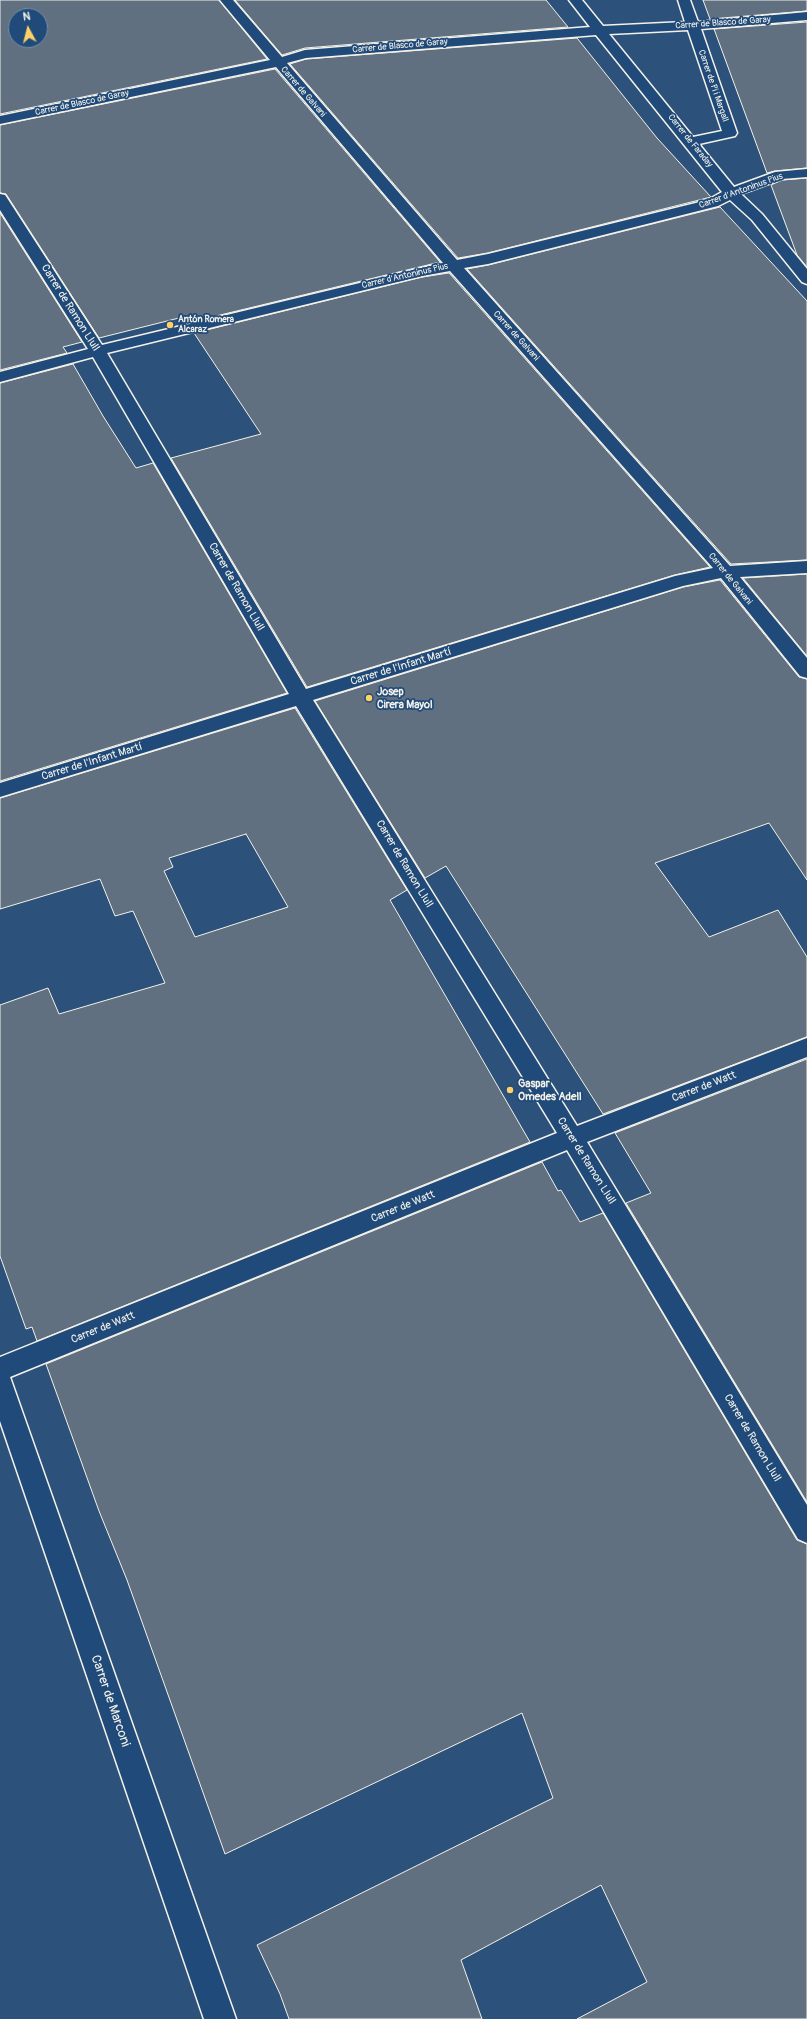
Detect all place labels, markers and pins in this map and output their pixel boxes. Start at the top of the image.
place label: Antón Romera Alcaraz [178,315,234,336]
marker: Antón Romera Alcaraz [165,320,175,330]
place label: Josep Cirera Mayol [377,685,433,711]
marker: Josep Cirera Mayol [364,693,374,703]
place label: Gaspar Omedes Adell [518,1077,582,1103]
marker: Gaspar Omedes Adell [505,1085,515,1095]

